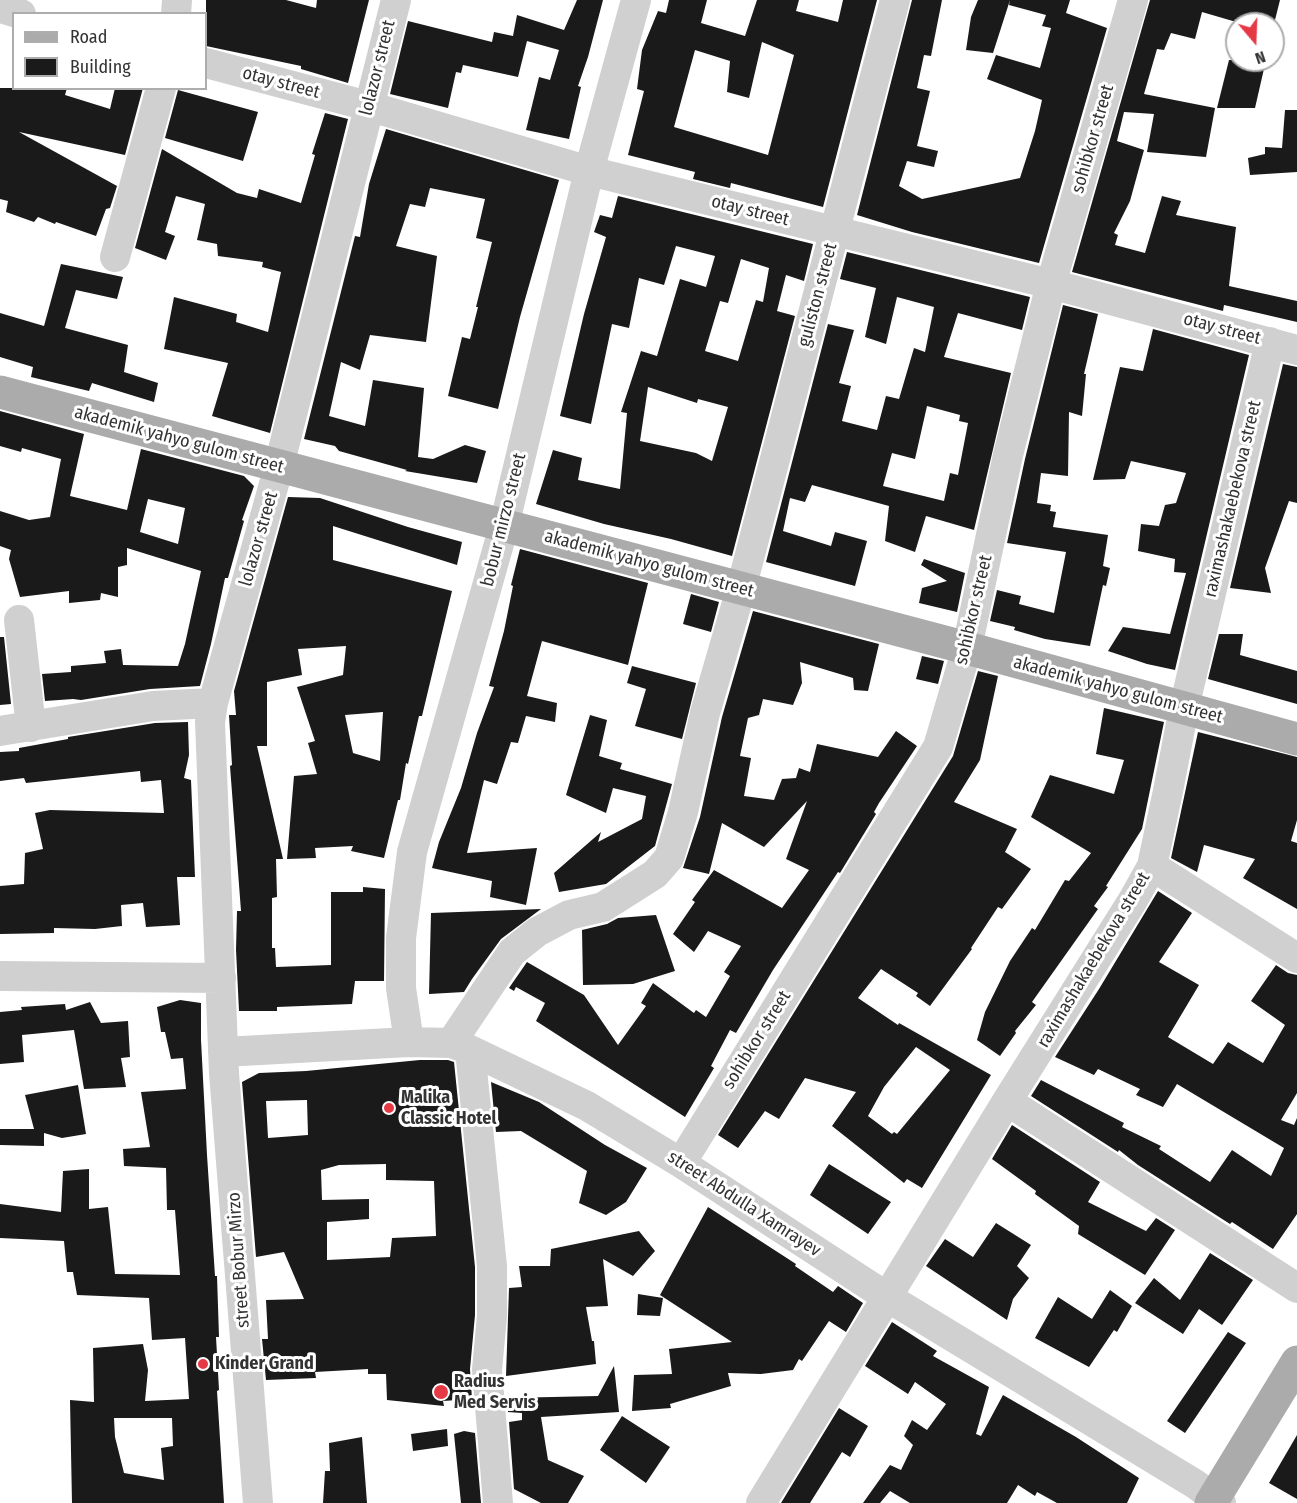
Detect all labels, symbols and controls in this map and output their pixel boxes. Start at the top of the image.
legend [12,12,207,90]
north arrow [1225,12,1285,72]
street label: lolazor street [356,18,400,118]
text: Road [70,26,107,48]
text: N [1253,47,1268,68]
text: Building [70,56,131,78]
street label: otay street [240,62,322,104]
street label: sohibkor street [1067,82,1119,196]
street label: otay street [709,191,791,231]
street label: guliston street [794,241,842,349]
street label: otay street [1181,308,1263,350]
street label: raximashakaebekova street [1200,399,1266,599]
street label: akademik yahyo gulom street [72,402,286,478]
street label: bobur mirzo street [477,451,531,589]
street label: lolazor street [235,489,283,589]
street label: akademik yahyo gulom street [542,526,756,602]
street label: sohibkor street [951,553,997,667]
street label: akademik yahyo gulom street [1011,652,1225,728]
street label: raximashakaebekova street [1033,868,1155,1052]
street label: sohibkor street [718,987,796,1093]
place label: Malika Classic Hotel [401,1087,496,1130]
marker: Malika Classic Hotel [382,1101,396,1115]
street label: street Abdulla Xamrayev [663,1146,825,1262]
street label: street Bobur Mirzo [223,1191,255,1329]
place label: Kinder Grand [215,1353,314,1375]
marker: Kinder Grand [196,1357,210,1371]
place label: Radius Med Servis [454,1371,536,1414]
marker: Radius Med Servis [432,1383,450,1401]

